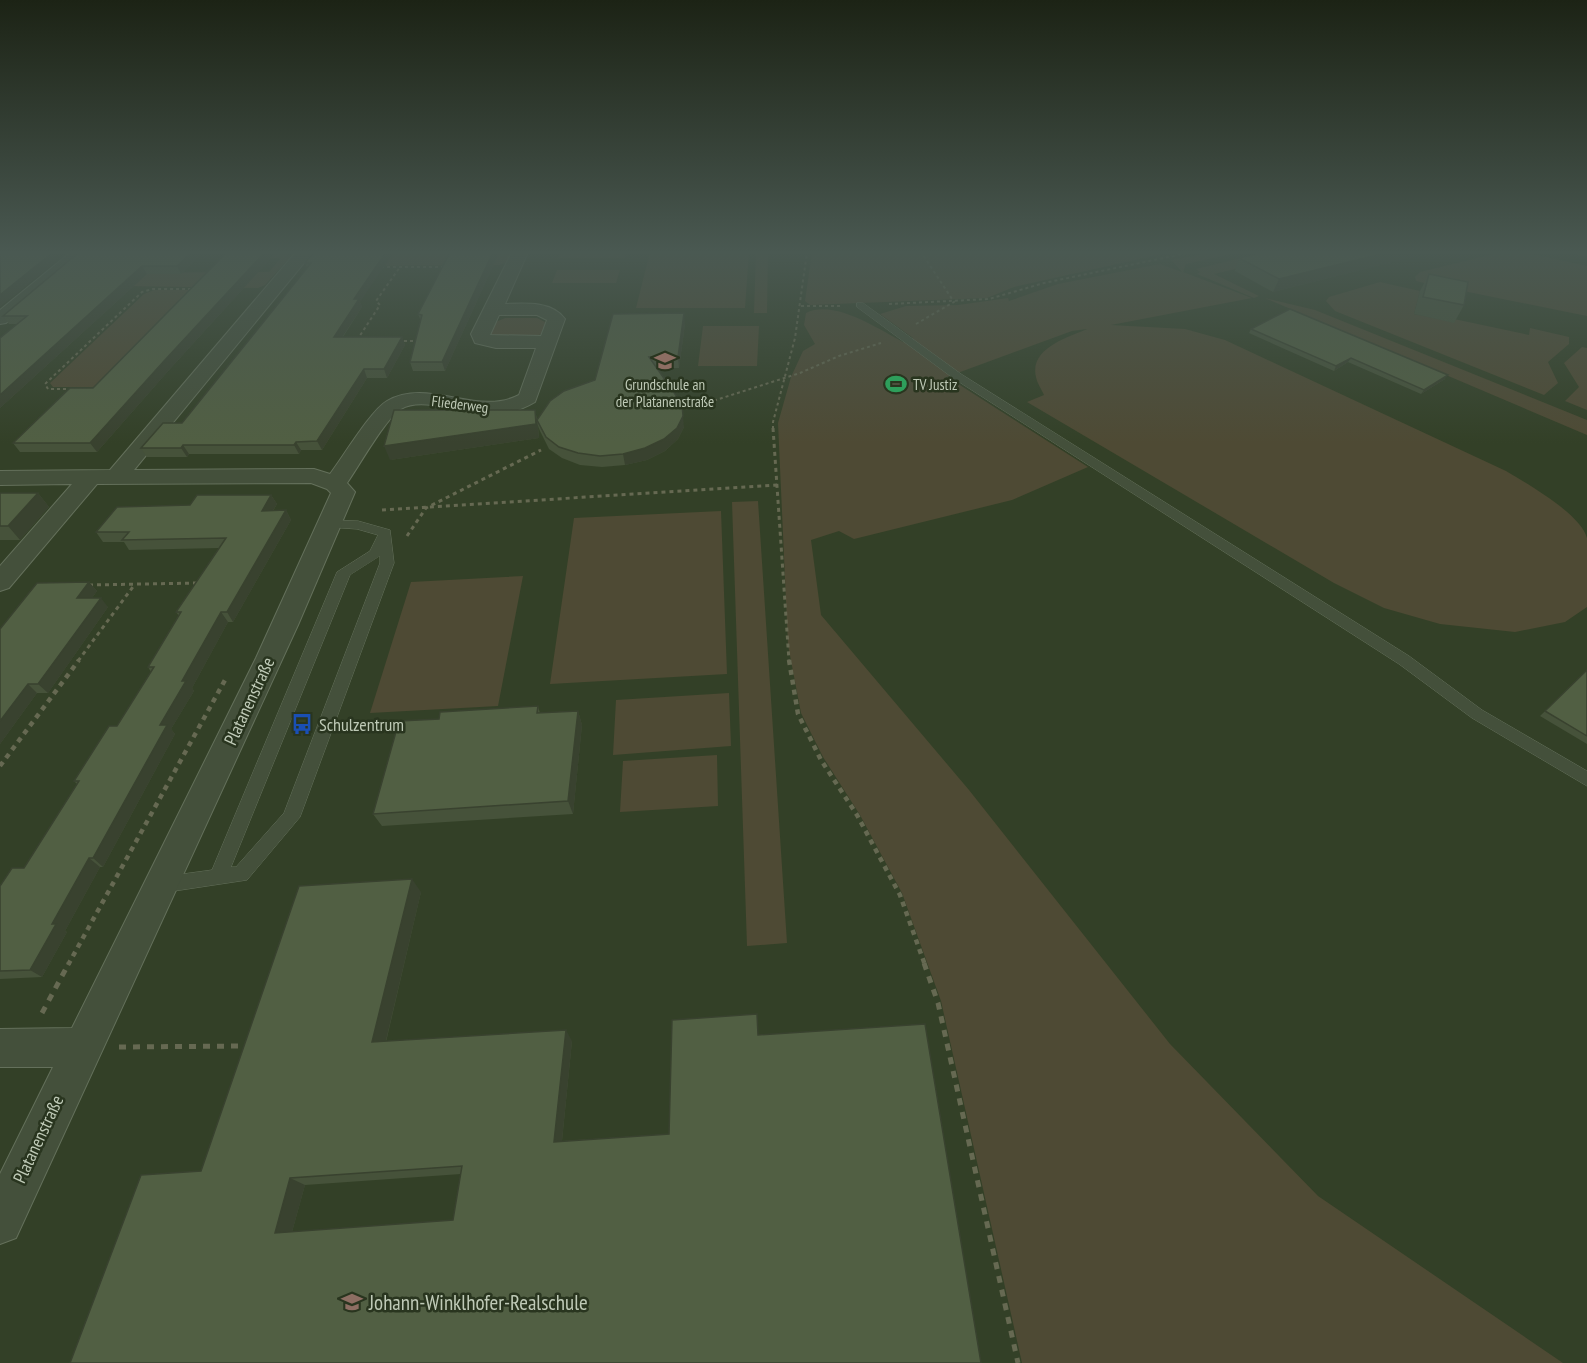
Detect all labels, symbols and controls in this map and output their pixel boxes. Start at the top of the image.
school or university icon: Grundschule an der Platanenstraße [653,349,677,373]
sports icon: TV Justiz [884,372,908,396]
place label: Grundschule an der Platanenstraße [616,375,714,411]
place label: TV Justiz [913,375,957,394]
street label: Fliederweg [430,391,490,417]
street label: Platanenstraße [219,653,279,749]
bus stop icon: Schulzentrum [290,712,314,736]
place label: Schulzentrum [319,713,404,736]
street label: Platanenstraße [8,1091,68,1187]
place label: Johann-Winklhofer-Realschule [368,1289,588,1316]
school or university icon: Johann-Winklhofer-Realschule [340,1290,364,1314]

